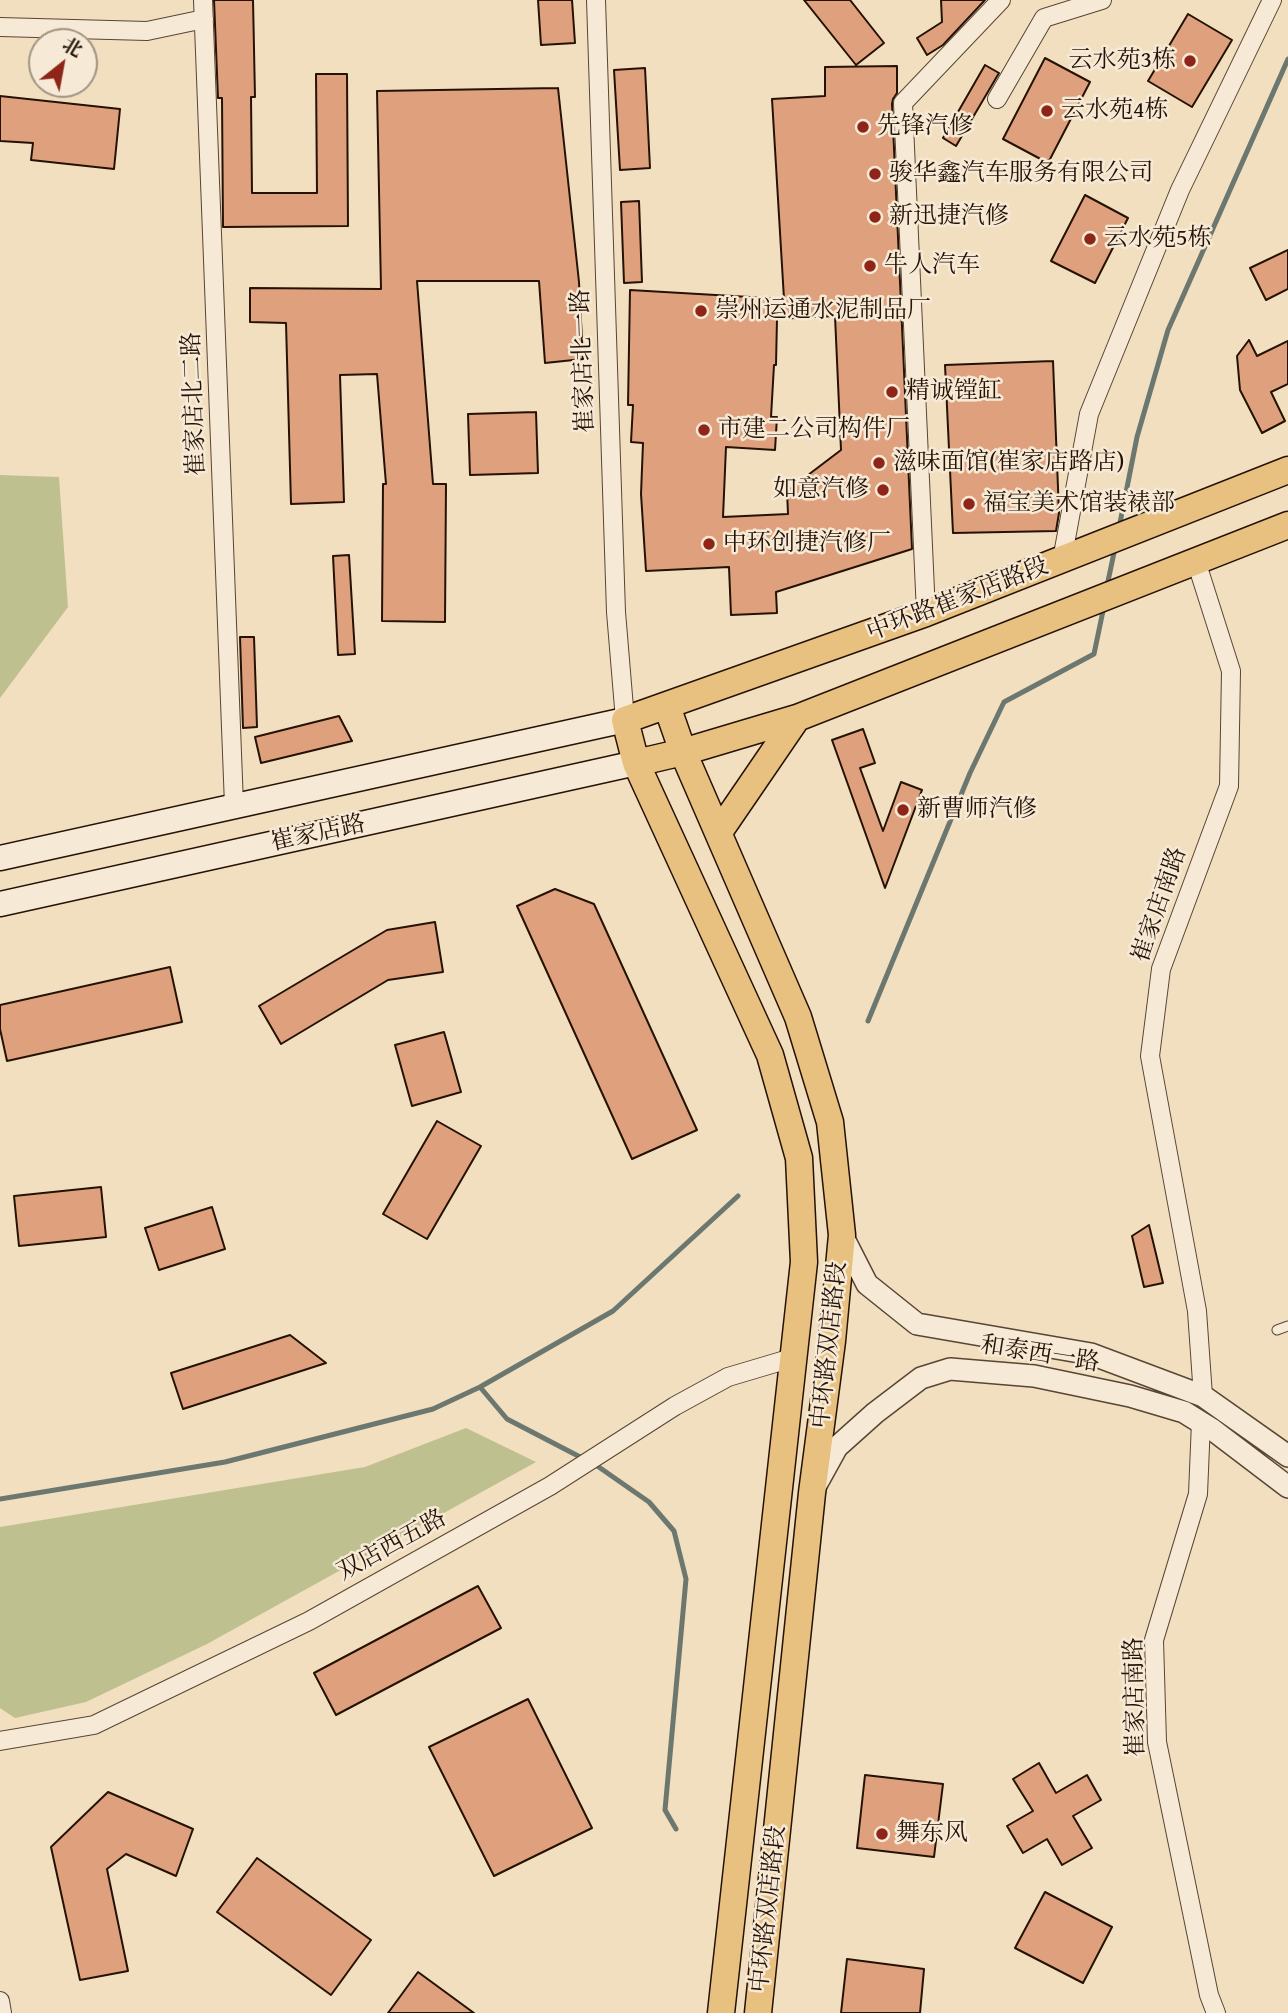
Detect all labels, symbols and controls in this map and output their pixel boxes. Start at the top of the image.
north arrow [28,28,98,98]
text: 北 [57,30,88,64]
place label: 云水苑3栋 [1068,47,1176,75]
marker: 云水苑3栋 [1182,53,1198,69]
place label: 云水苑4栋 [1061,97,1169,125]
marker: 云水苑4栋 [1039,103,1055,119]
place label: 先锋汽修 [877,113,973,141]
marker: 先锋汽修 [855,119,871,135]
place label: 骏华鑫汽车服务有限公司 [889,160,1153,188]
marker: 骏华鑫汽车服务有限公司 [867,166,883,182]
place label: 新迅捷汽修 [889,203,1009,231]
marker: 新迅捷汽修 [867,209,883,225]
place label: 云水苑5栋 [1104,225,1212,253]
marker: 云水苑5栋 [1082,231,1098,247]
place label: 牛人汽车 [884,252,980,280]
marker: 牛人汽车 [862,258,878,274]
street label: 崔家店北一路 [567,289,601,433]
place label: 崇州运通水泥制品厂 [715,297,931,325]
marker: 崇州运通水泥制品厂 [693,303,709,319]
street label: 崔家店北二路 [178,332,212,476]
place label: 精诚镗缸 [906,378,1002,406]
marker: 精诚镗缸 [884,384,900,400]
place label: 市建二公司构件厂 [718,416,910,444]
marker: 市建二公司构件厂 [696,422,712,438]
place label: 滋味面馆(崔家店路店) [893,449,1124,477]
marker: 滋味面馆(崔家店路店) [871,455,887,471]
place label: 如意汽修 [773,476,869,504]
marker: 如意汽修 [875,482,891,498]
place label: 福宝美术馆装裱部 [983,490,1175,518]
marker: 福宝美术馆装裱部 [961,496,977,512]
place label: 中环创捷汽修厂 [723,530,891,558]
marker: 中环创捷汽修厂 [701,536,717,552]
street label: 中环路崔家店路段 [863,552,1053,648]
place label: 新曹师汽修 [917,796,1037,824]
marker: 新曹师汽修 [895,802,911,818]
street label: 崔家店路 [268,810,368,858]
street label: 崔家店南路 [1127,844,1193,966]
street label: 中环路双店路段 [807,1260,853,1430]
street label: 和泰西一路 [978,1331,1102,1379]
street label: 双店西五路 [333,1504,451,1588]
street label: 崔家店南路 [1121,1637,1151,1757]
place label: 舞东风 [896,1820,968,1848]
street label: 中环路双店路段 [746,1824,792,1994]
marker: 舞东风 [874,1826,890,1842]

